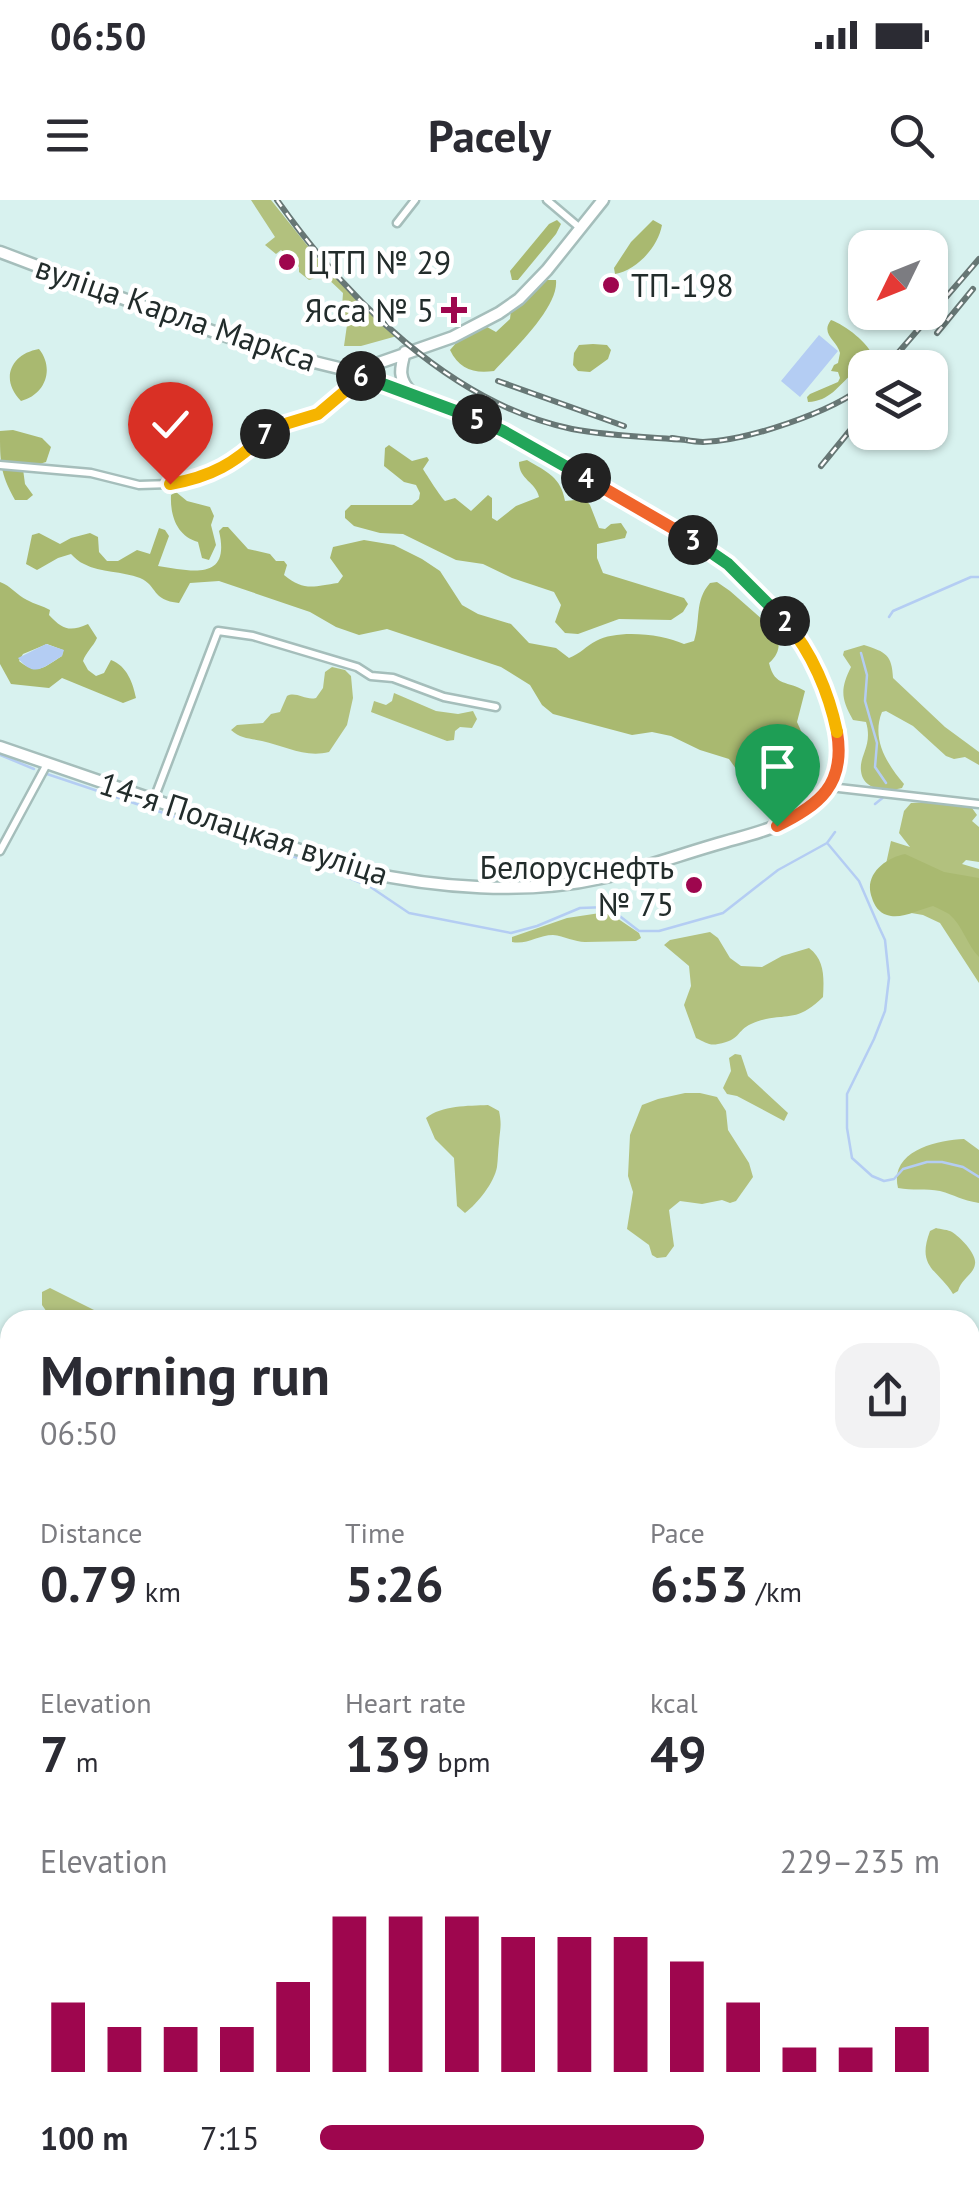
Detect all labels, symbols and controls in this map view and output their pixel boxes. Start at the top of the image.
text: 06:50 [50,11,146,60]
text: Pacely [428,106,551,164]
icon: menu [40,108,95,163]
icon: search [884,108,939,163]
north arrow [848,230,948,330]
map controls [848,230,948,450]
place label: ЦТП № 29 [307,241,451,283]
street label: вуліца Карла Маркса [30,245,322,381]
marker: ЦТП № 29 [276,251,298,273]
place label: ТП-198 [631,264,734,306]
marker: ТП-198 [600,274,622,296]
place label: Ясса № 5 [305,289,434,331]
marker: Ясса № 5 [443,299,465,321]
button: layers [848,350,948,450]
pin: 6 [336,351,386,401]
text: 6 [353,357,369,394]
pin [128,382,213,485]
pin: 5 [452,394,502,444]
icon: check [143,397,198,452]
text: 5 [469,400,485,437]
pin: 7 [240,409,290,459]
text: 7 [257,415,273,452]
pin: 4 [561,453,611,503]
text: 4 [578,459,594,496]
pin: 3 [668,515,718,565]
text: 3 [685,521,701,558]
pin: 2 [760,596,810,646]
text: 2 [777,602,793,639]
pin [735,724,820,827]
icon: arrive [750,739,805,794]
street label: 14-я Полацкая вуліца [94,762,394,894]
place label: Белоруснефть № 75 [480,846,674,925]
marker: Белоруснефть № 75 [683,874,705,896]
text: Morning run [40,1339,330,1410]
button: share [835,1343,940,1448]
text: 06:50 [40,1412,117,1454]
text: Distance [40,1514,143,1551]
text: Time [345,1514,405,1551]
text: Pace [650,1514,705,1551]
text: 0.79 [40,1551,137,1616]
text: 5:26 [345,1551,444,1616]
text: 6:53 [650,1551,749,1616]
text: km [137,1573,181,1610]
text: /km [749,1573,802,1610]
text: Elevation [40,1684,152,1721]
text: Heart rate [345,1684,466,1721]
text: kcal [650,1684,698,1721]
text: 7 [40,1721,68,1786]
text: 139 [345,1721,430,1786]
text: 49 [650,1721,707,1786]
text: m [68,1743,99,1780]
text: bpm [430,1743,491,1780]
text: Elevation [40,1840,167,1882]
text: 229–235 m [780,1840,940,1882]
text: 100 m [40,2117,128,2159]
text: 7:15 [200,2117,259,2159]

